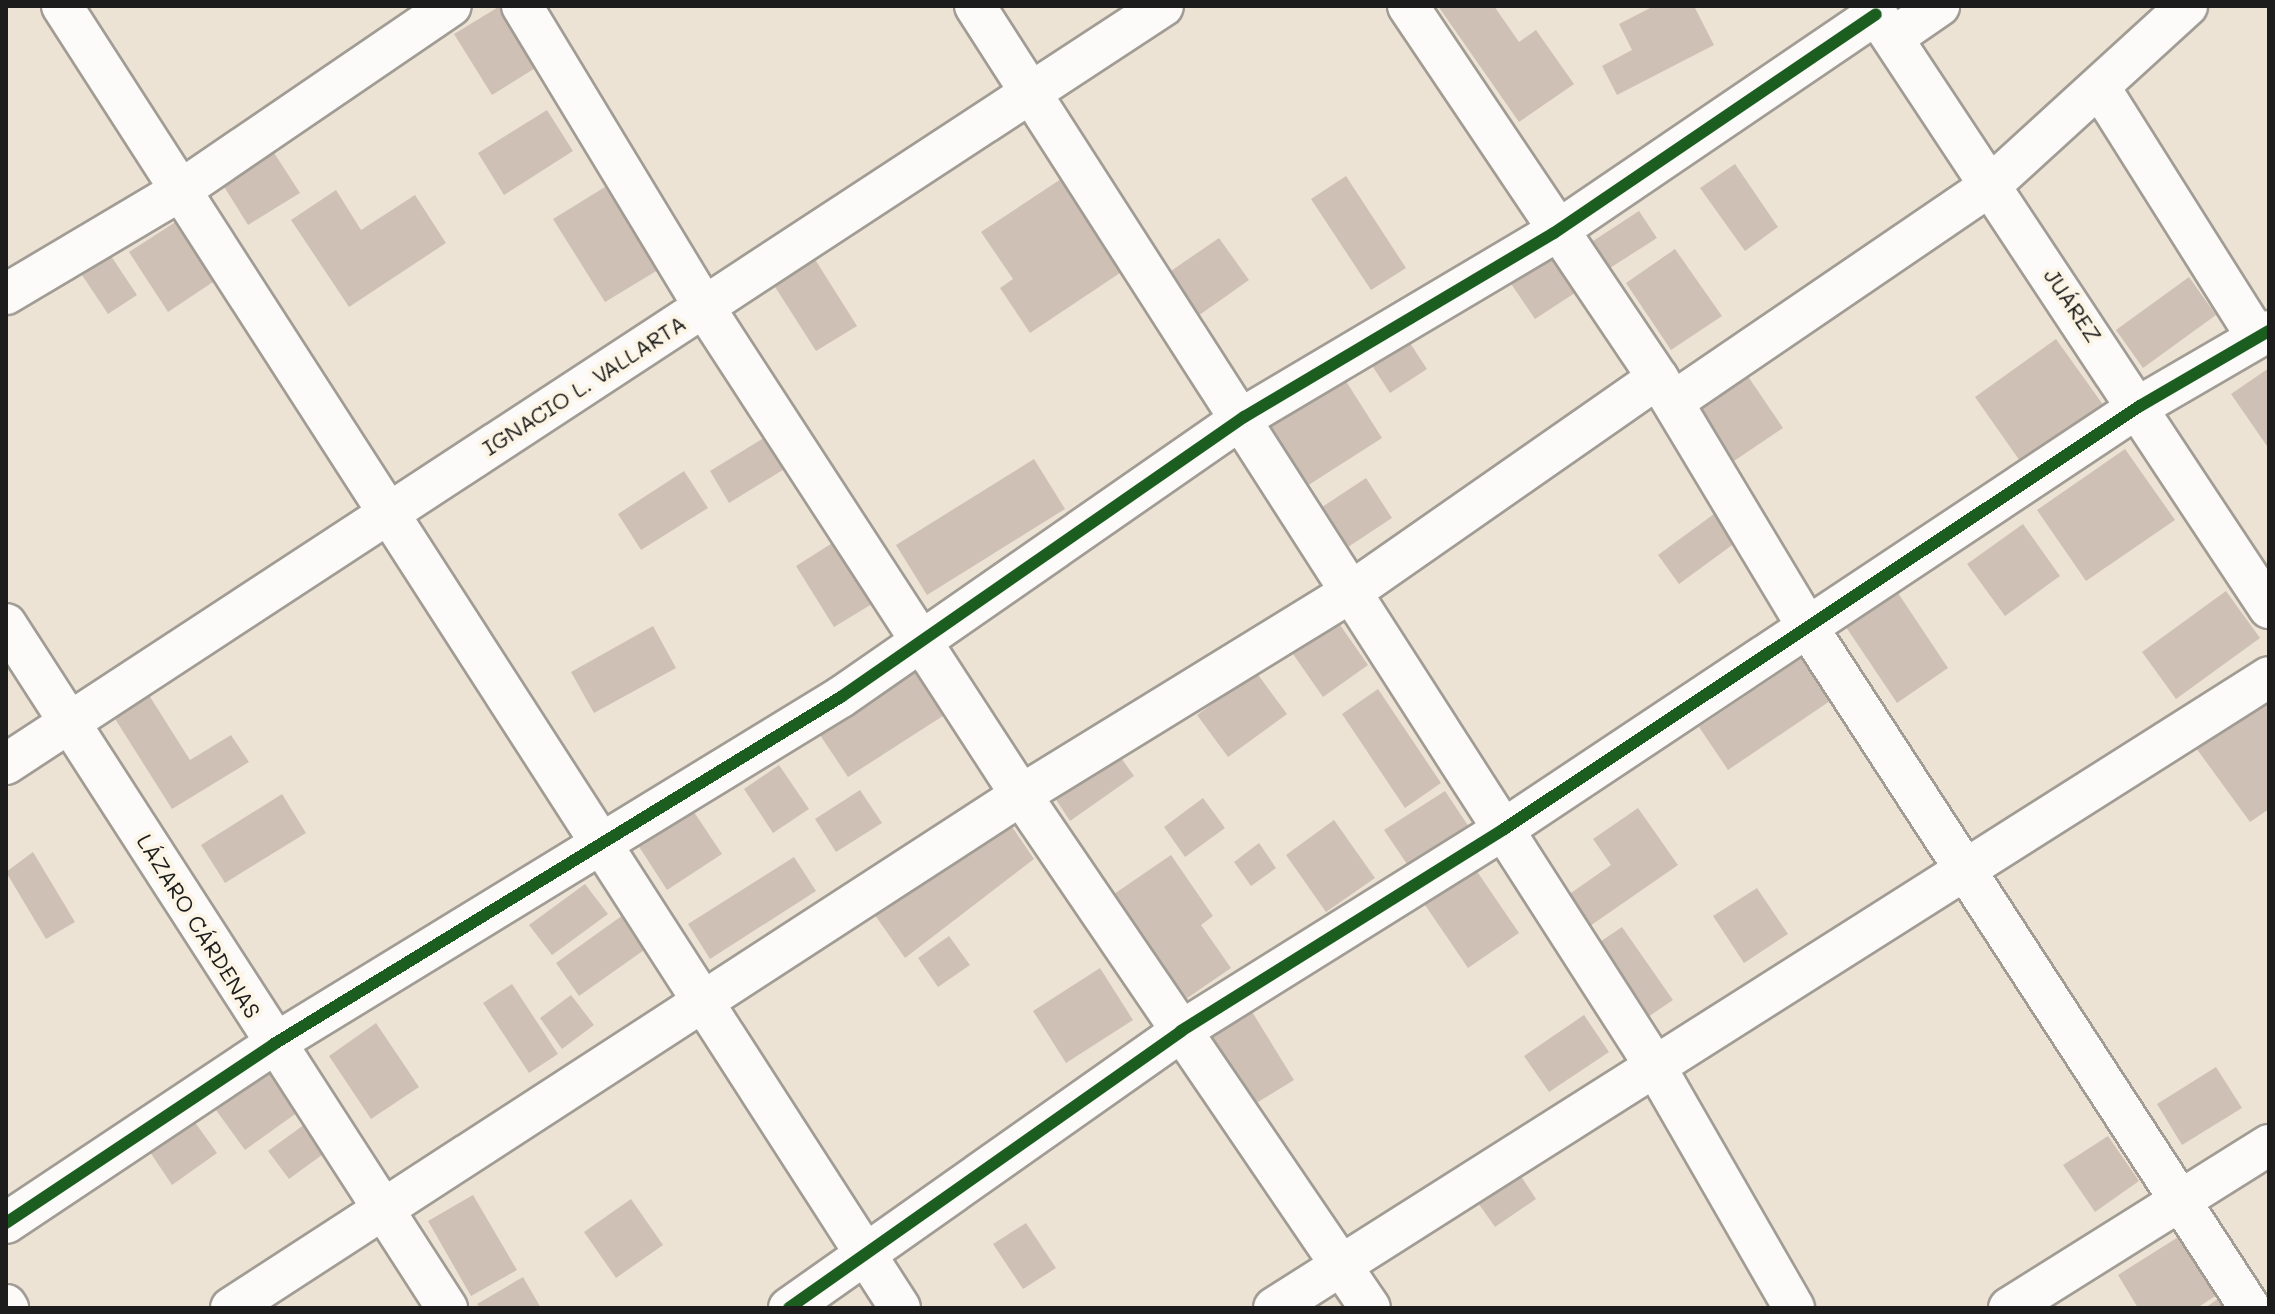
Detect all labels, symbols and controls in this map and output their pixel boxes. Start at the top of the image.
street label: JUÁREZ [2039,263,2107,347]
street label: IGNACIO L. VALLARTA [477,309,691,461]
street label: LÁZARO CÁRDENAS [132,829,266,1023]

